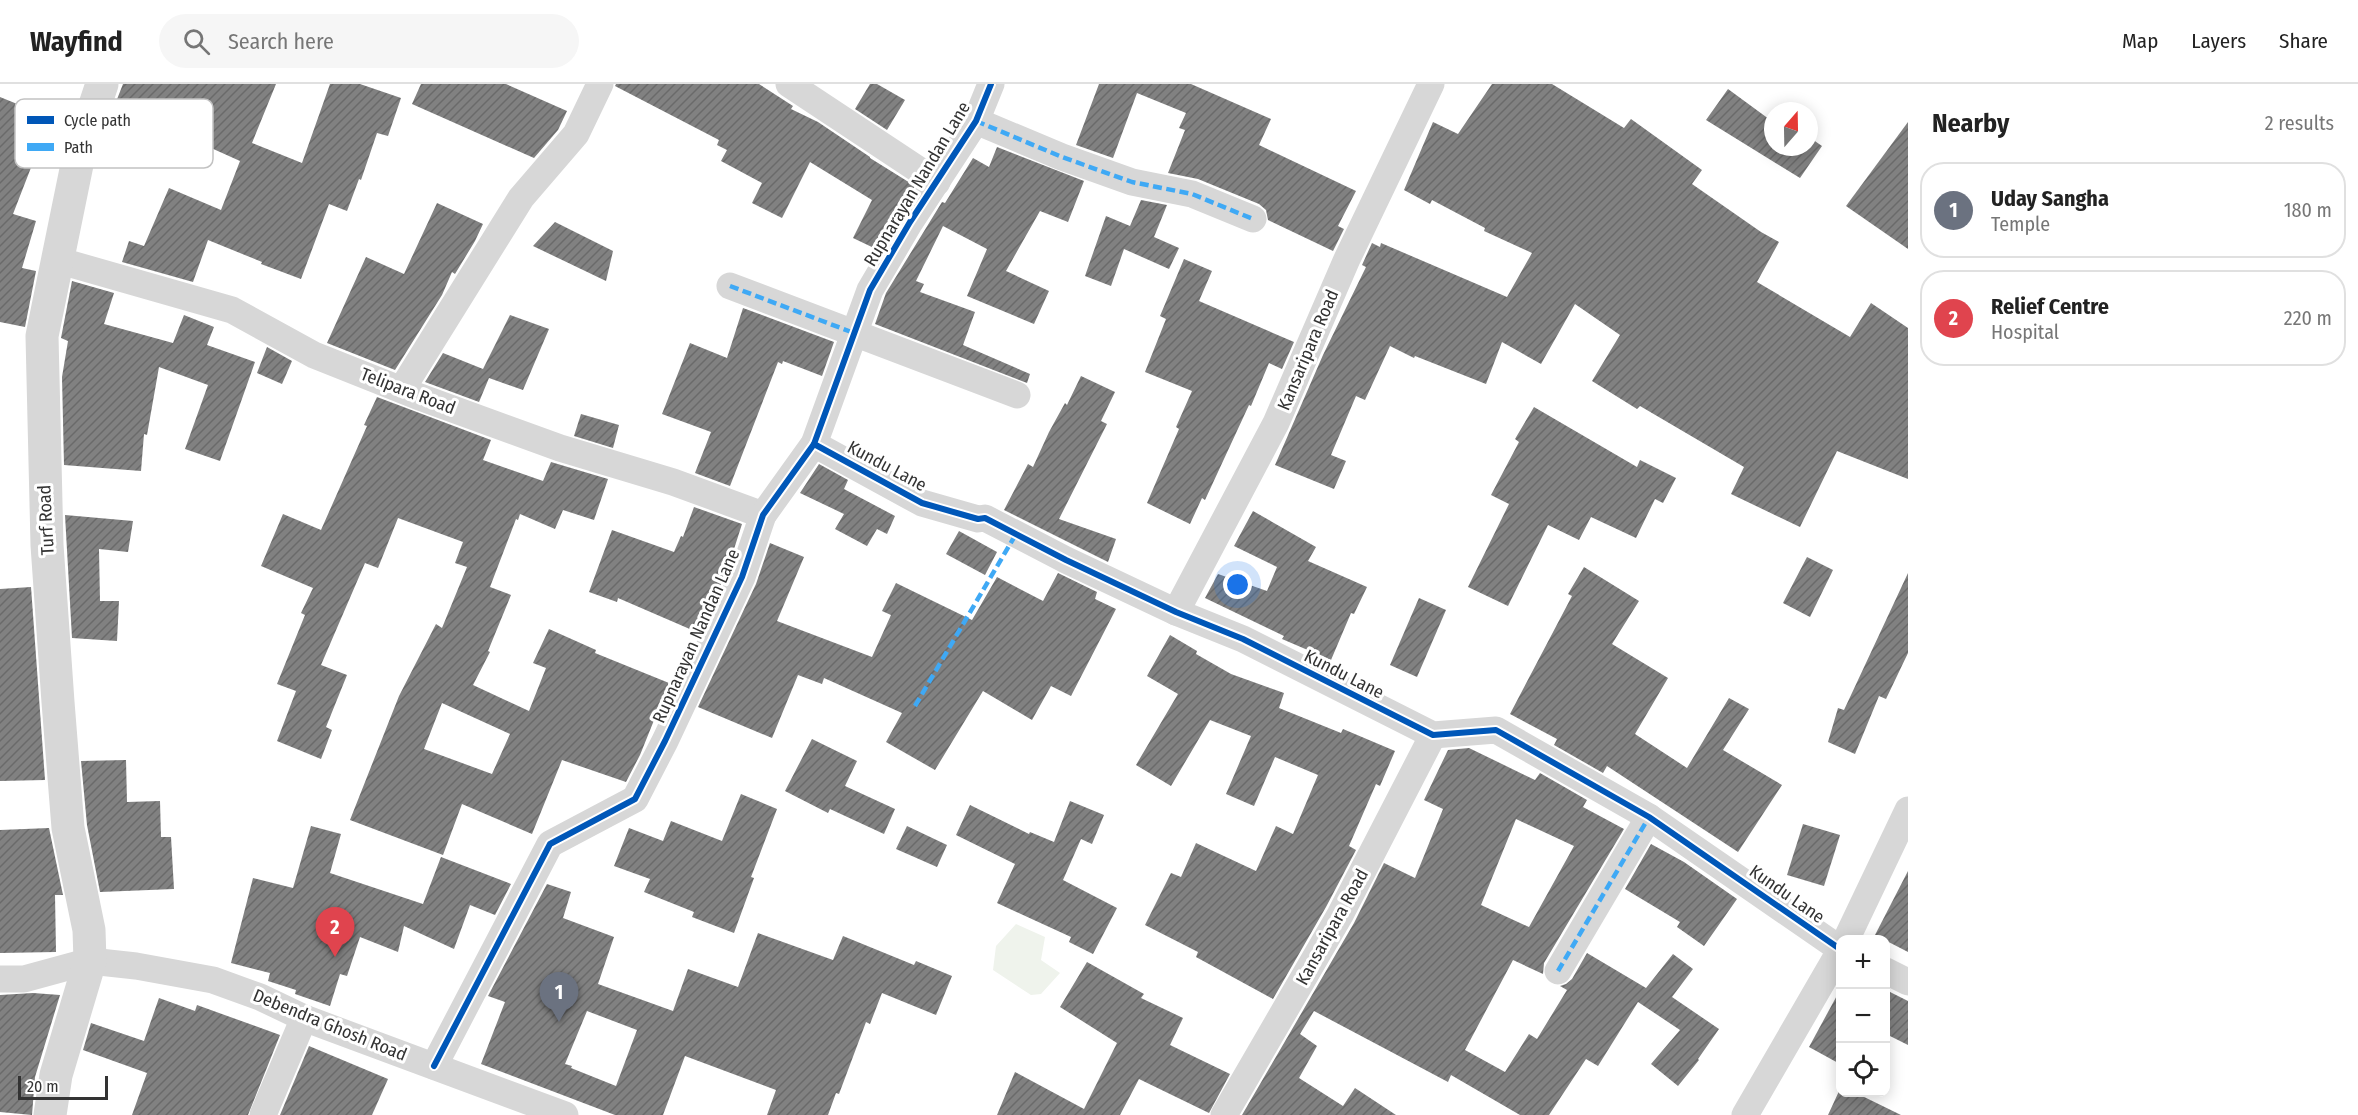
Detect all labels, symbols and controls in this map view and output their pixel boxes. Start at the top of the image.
search box [159,14,579,68]
text: Wayfind [30,25,123,58]
icon: search [180,25,213,58]
text: Search here [228,28,334,55]
text: Map [2122,28,2158,54]
text: Layers [2191,28,2246,54]
text: Share [2279,28,2328,54]
street label: Rupnarayan Nandan Lane [859,98,975,270]
legend [15,99,213,168]
north arrow [1764,102,1818,156]
text: Nearby [1932,108,2009,139]
text: Cycle path [64,111,131,130]
text: 2 results [2265,111,2334,135]
text: Path [64,138,93,157]
text: Uday Sangha [1991,185,2109,212]
text: 1 [1949,198,1958,222]
text: 180 m [2284,198,2332,222]
text: Temple [1991,212,2050,236]
street label: Kansaripara Road [1273,286,1343,414]
text: Relief Centre [1991,293,2109,320]
text: 2 [1949,306,1958,330]
text: 220 m [2284,306,2332,330]
text: Hospital [1991,320,2059,344]
street label: Telipara Road [357,363,459,419]
street label: Kundu Lane [844,436,930,496]
street label: Turf Road [33,484,59,556]
street label: Rupnarayan Nandan Lane [648,545,744,726]
your location [1223,570,1252,599]
street label: Kundu Lane [1300,645,1388,704]
street label: Kundu Lane [1745,860,1829,928]
street label: Kansaripara Road [1291,865,1373,989]
pin: 2 [316,908,354,957]
map controls [1836,935,1890,1097]
button: + [1836,935,1890,989]
pin: 1 [540,972,578,1022]
street label: Debendra Ghosh Road [250,984,410,1066]
button: − [1836,989,1890,1043]
button: locate [1836,1043,1890,1097]
scale bar [18,1073,108,1100]
text: 20 m [27,1077,58,1096]

